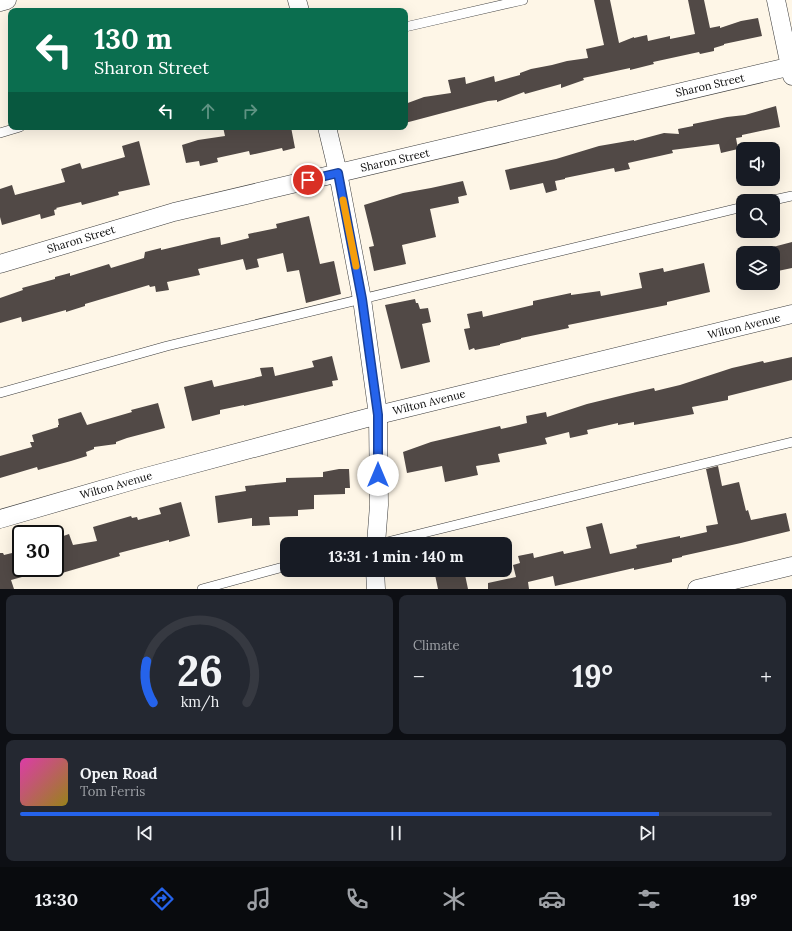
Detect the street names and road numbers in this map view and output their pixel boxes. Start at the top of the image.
street label: Sharon Street [674,70,747,100]
street label: Sharon Street [359,145,432,175]
street label: Sharon Street [45,222,117,256]
street label: Wilton Avenue [706,310,782,342]
street label: Wilton Avenue [391,386,467,418]
street label: Wilton Avenue [78,468,154,502]

